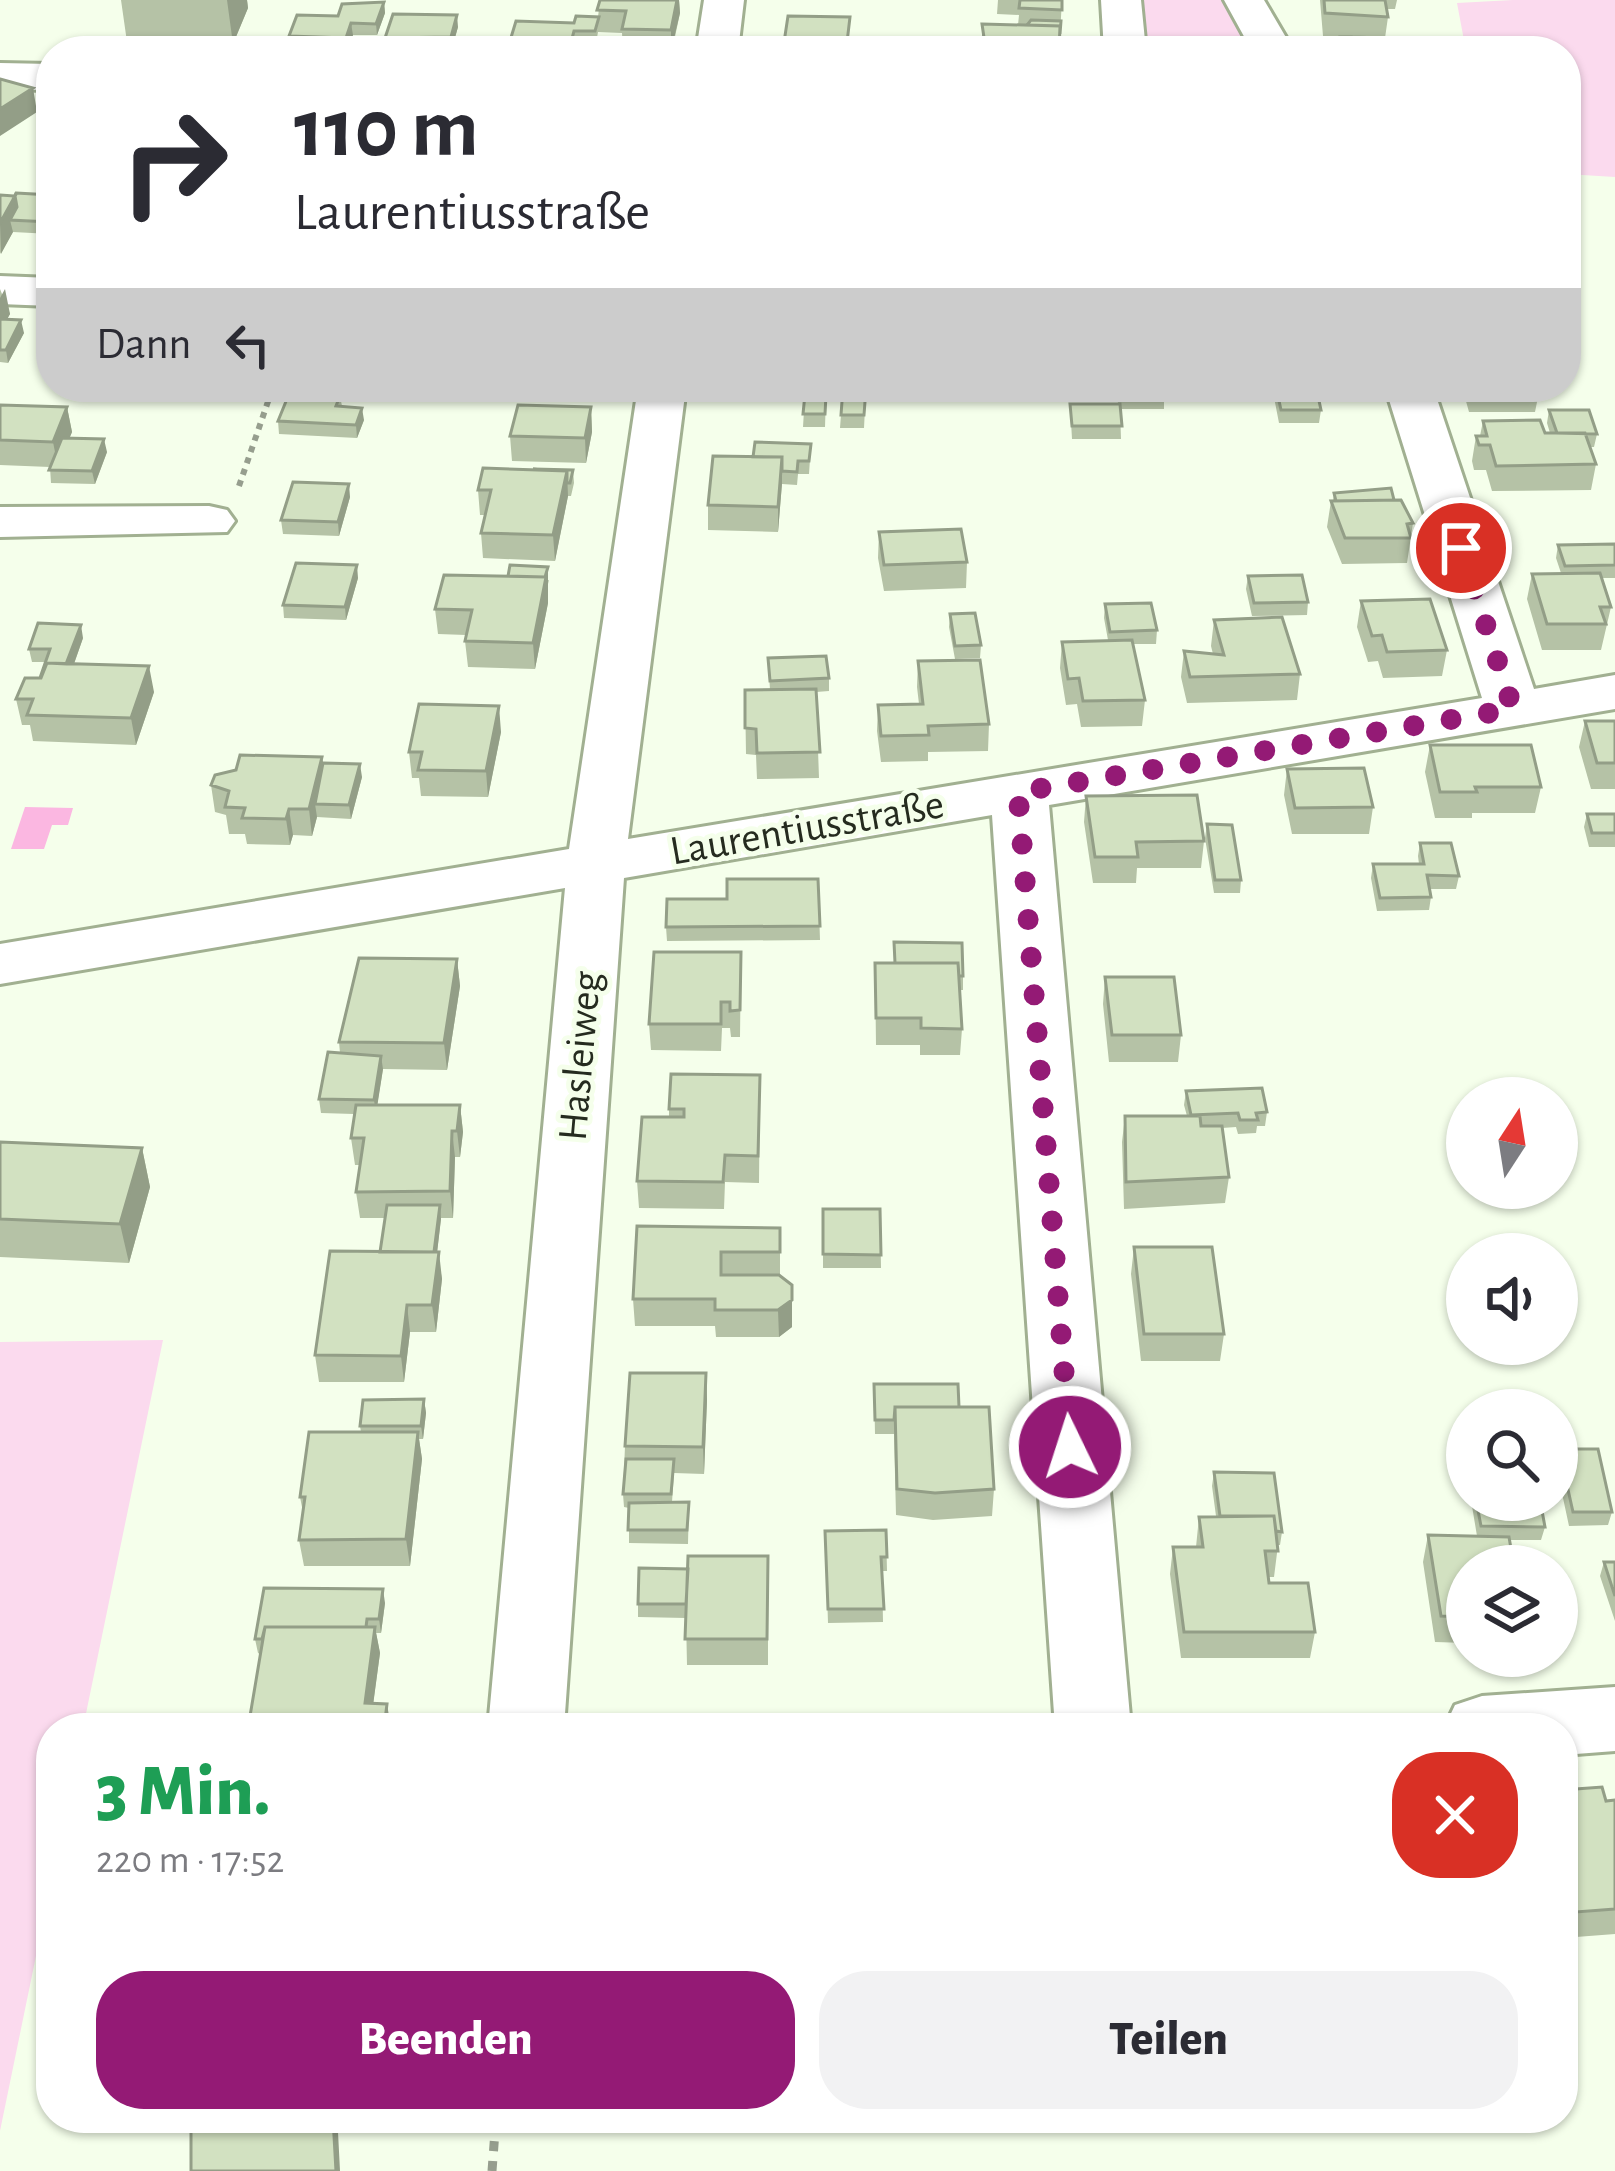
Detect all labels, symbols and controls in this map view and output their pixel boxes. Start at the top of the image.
icon: right [96,84,252,240]
text: 110 m [294,88,479,172]
text: Laurentiusstraße [294,186,650,240]
icon: left [215,312,281,378]
text: Dann [96,322,191,367]
pin [1410,497,1512,599]
icon: arrive [1428,515,1494,581]
street label: Laurentiusstraße [667,783,947,873]
street label: Hasleiweg [552,969,608,1142]
north arrow [1446,1077,1578,1209]
map controls [1446,1077,1578,1677]
button: sound [1446,1233,1578,1365]
position arrow [1007,1384,1133,1510]
button: search [1446,1389,1578,1521]
button: layers [1446,1545,1578,1677]
button: close [1392,1752,1518,1878]
text: 3 Min. [96,1756,270,1828]
text: 220 m · 17:52 [96,1841,284,1880]
button: Beenden [96,1971,795,2109]
button: Teilen [819,1971,1518,2109]

